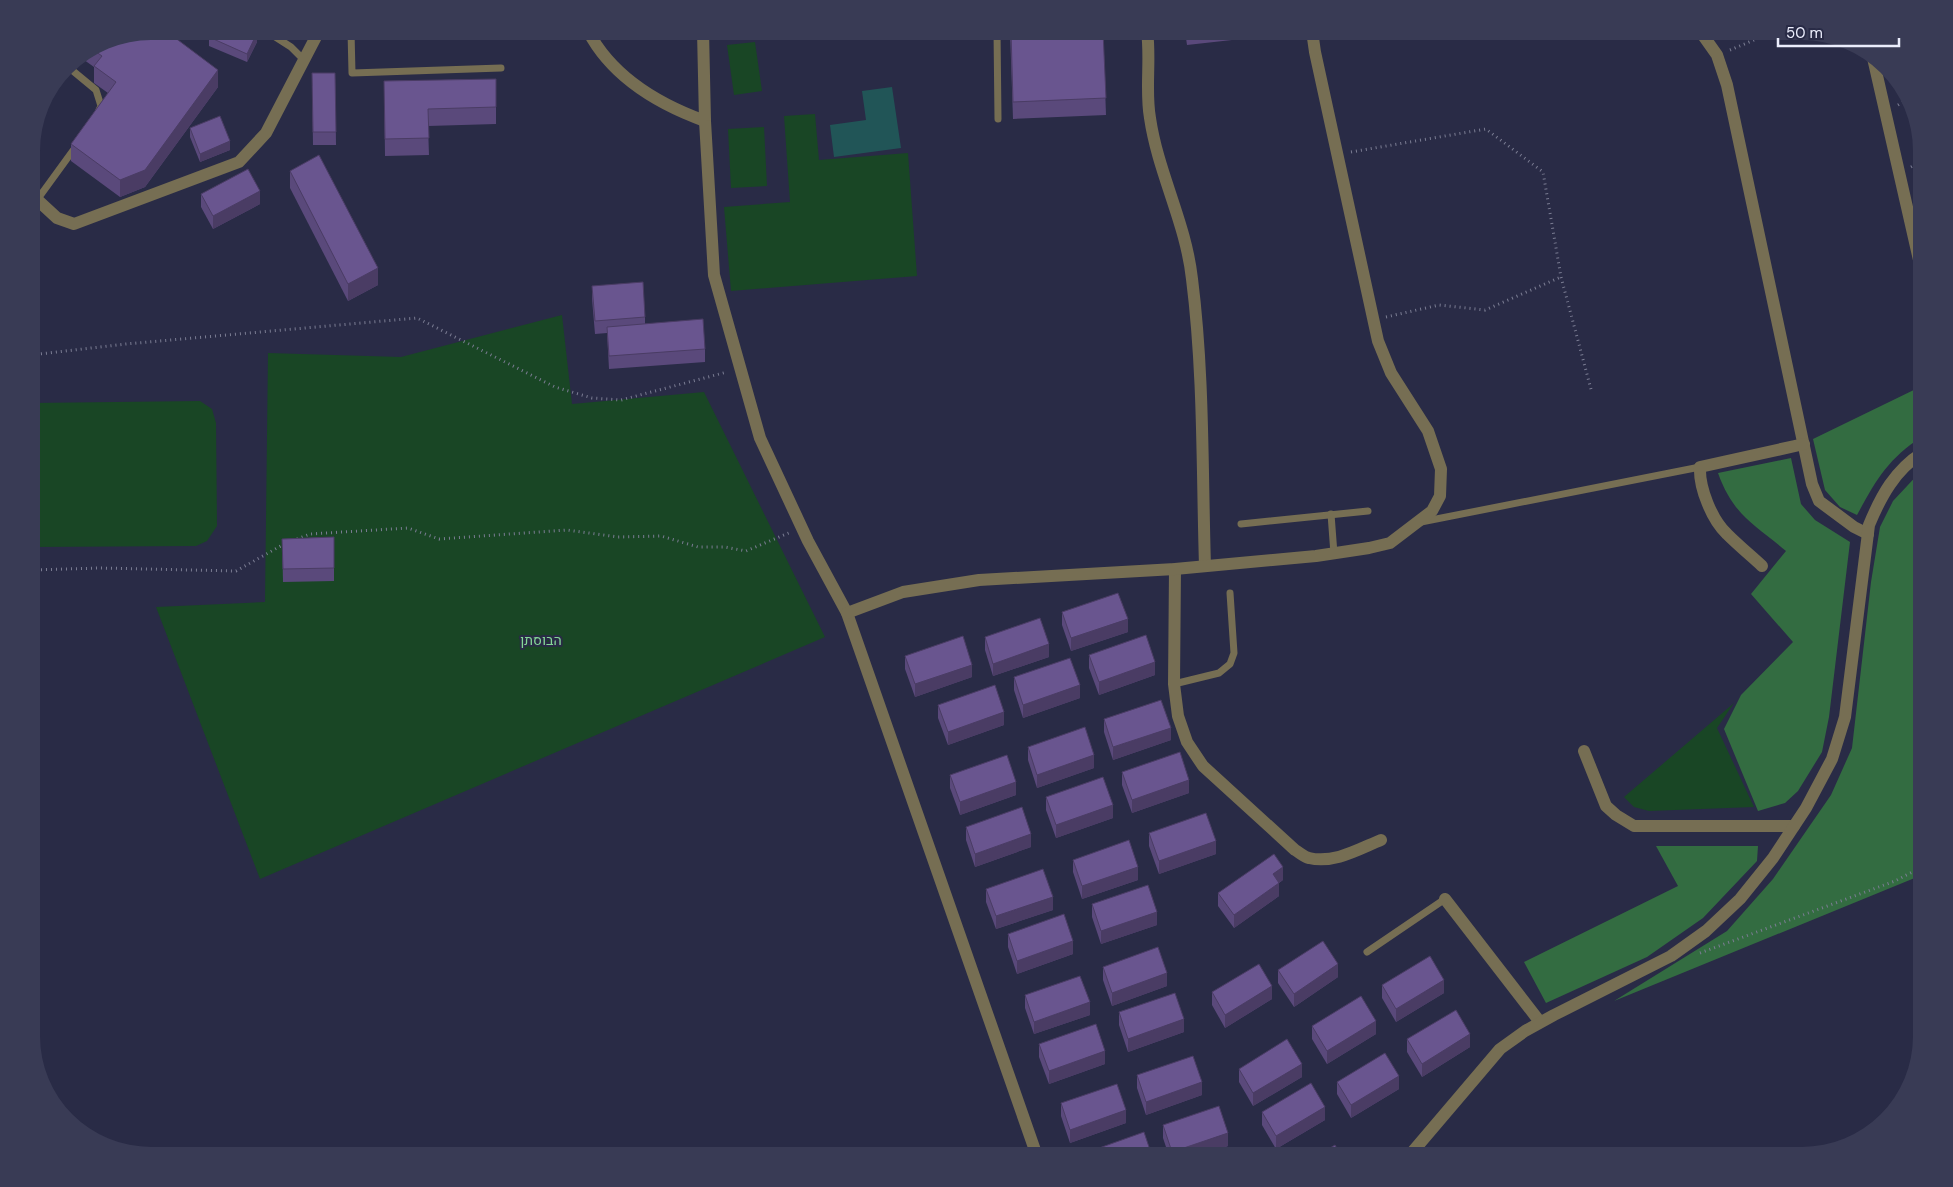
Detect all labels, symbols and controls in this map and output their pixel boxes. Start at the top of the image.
scale bar [1778,15,1899,47]
text: 50 m [1786,23,1823,43]
park label: הבוסתן [520,631,562,649]

